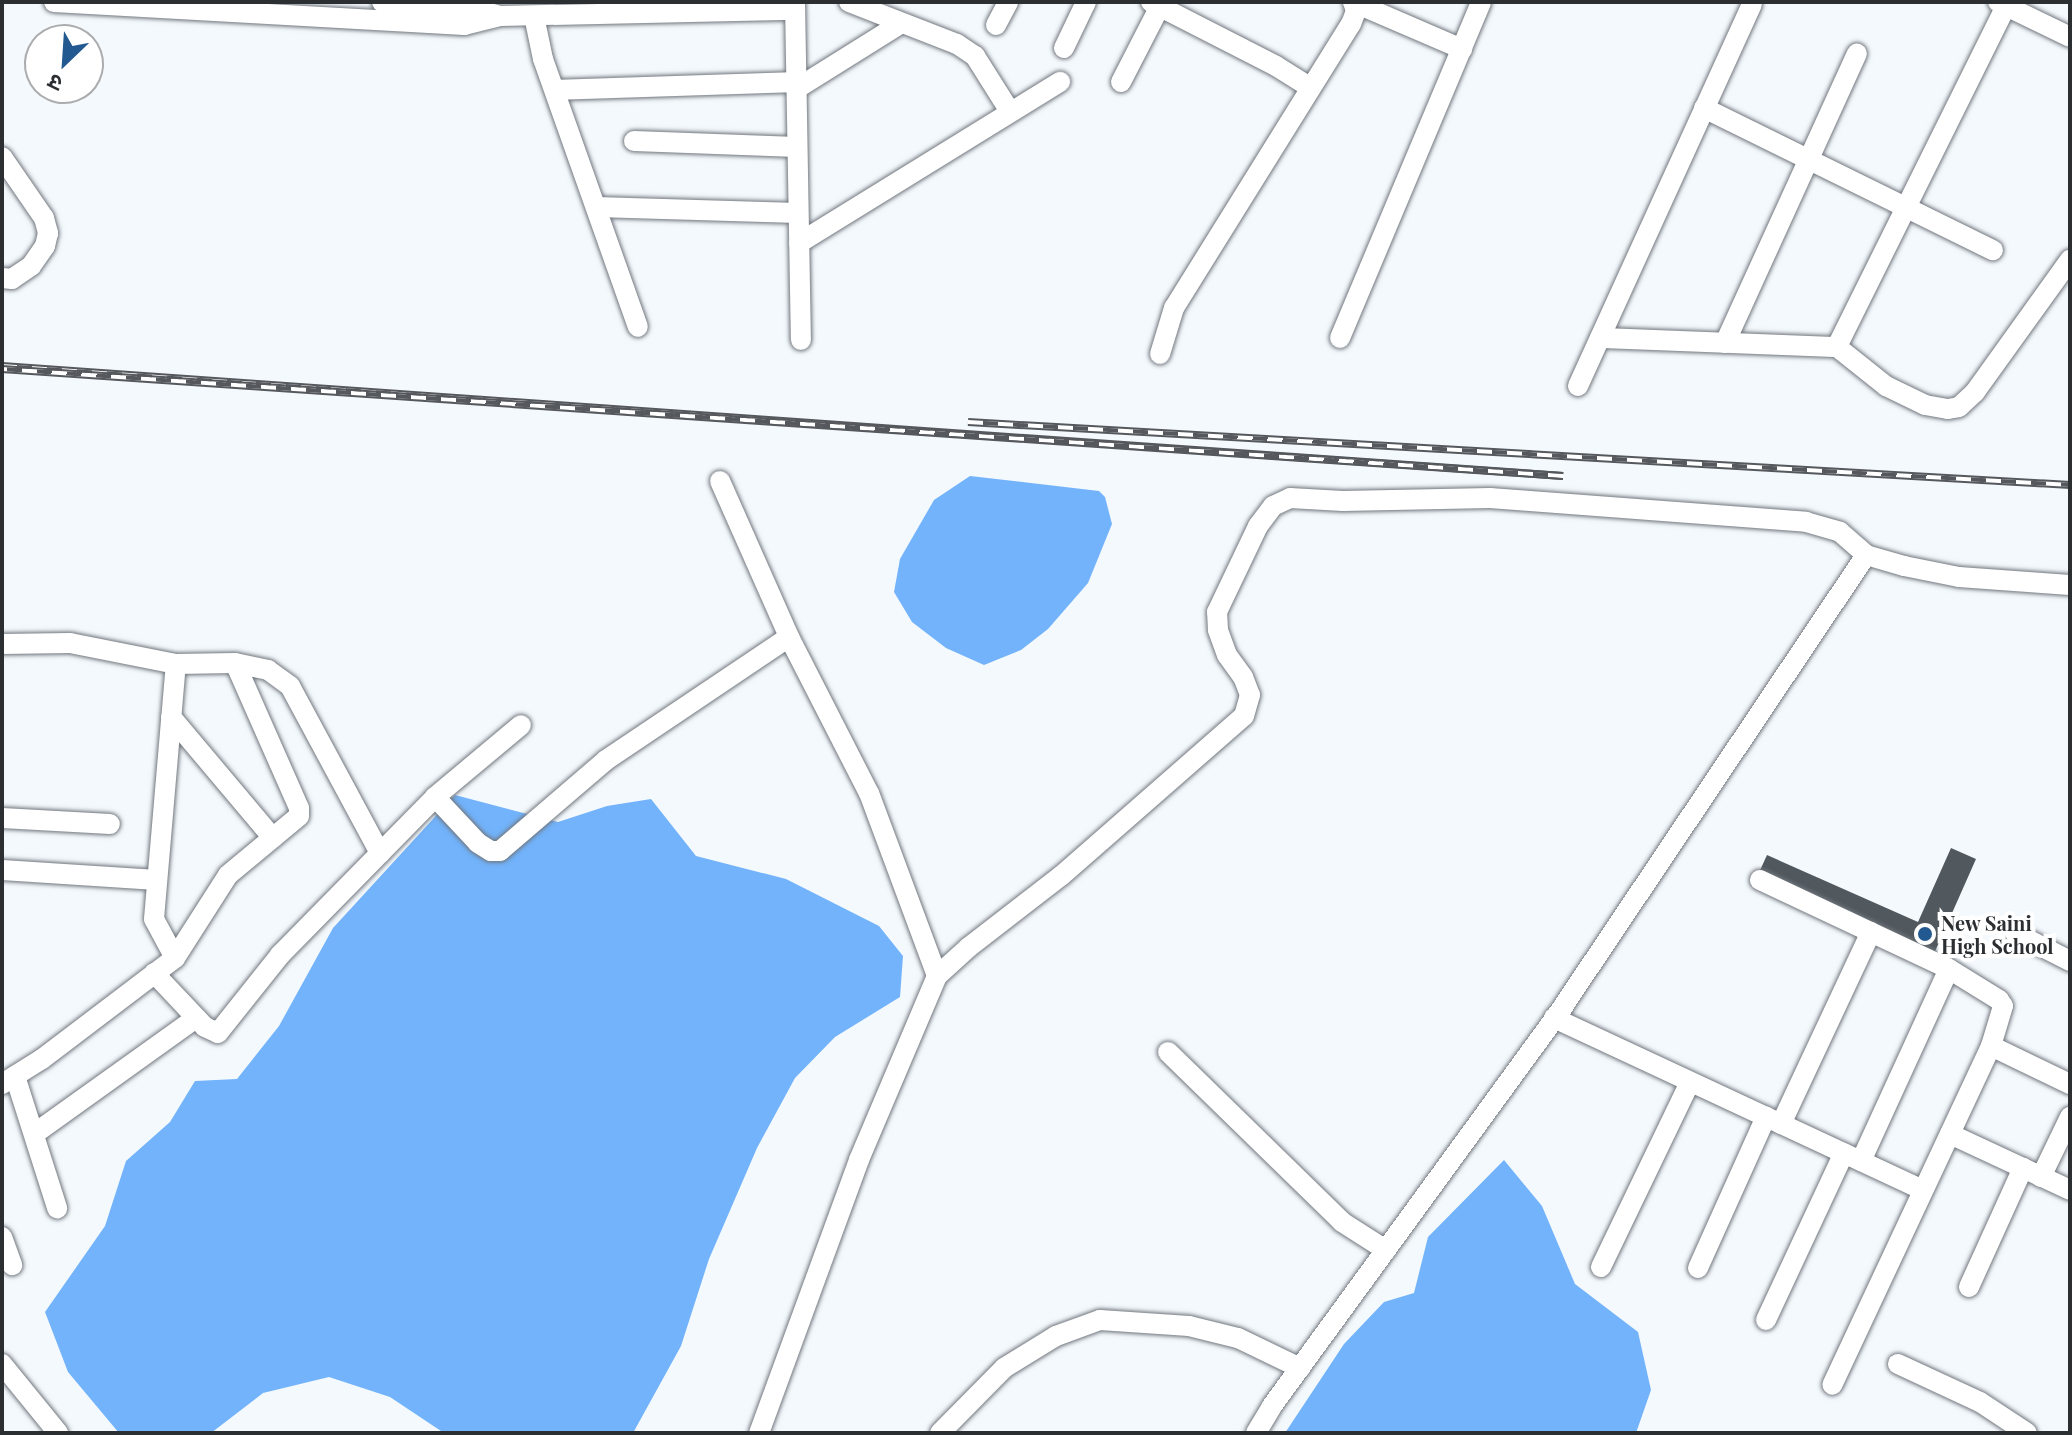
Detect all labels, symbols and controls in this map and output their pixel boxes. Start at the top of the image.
north arrow [24,24,104,104]
text: उ [43,68,67,100]
place label: New Saini High School [1941,910,2054,957]
marker: New Saini High School [1916,925,1934,943]

